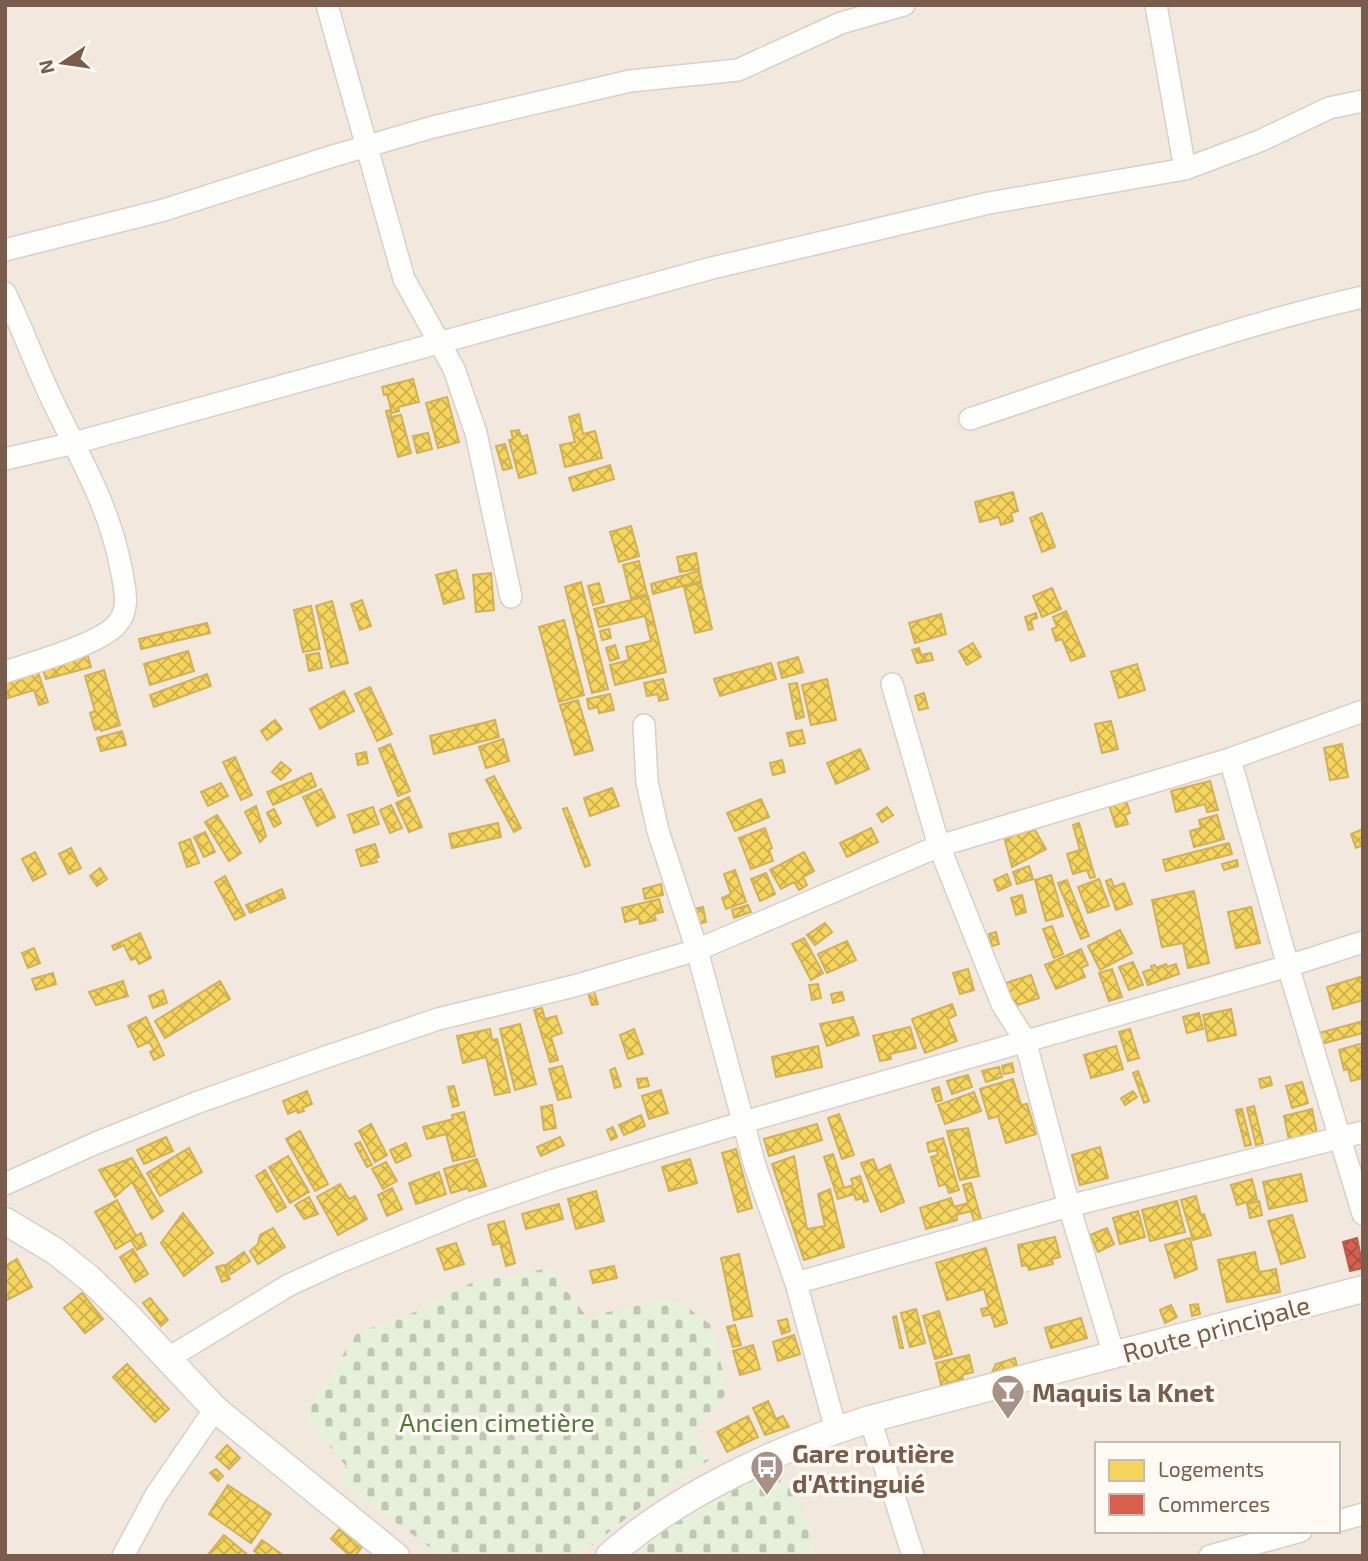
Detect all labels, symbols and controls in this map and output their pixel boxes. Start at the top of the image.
north arrow [28,28,98,98]
text: N [33,58,59,76]
street label: Route principale [1119,1288,1313,1368]
bar icon: Maquis la Knet [989,1372,1027,1421]
place label: Maquis la Knet [1032,1376,1215,1407]
park label: Ancien cimetière [399,1406,595,1437]
place label: Gare routière d'Attinguié [792,1437,955,1498]
legend [1095,1442,1340,1533]
bus stop icon: Gare routière d'Attinguié [748,1448,786,1497]
text: Logements [1158,1456,1264,1481]
text: Commerces [1158,1491,1270,1516]

